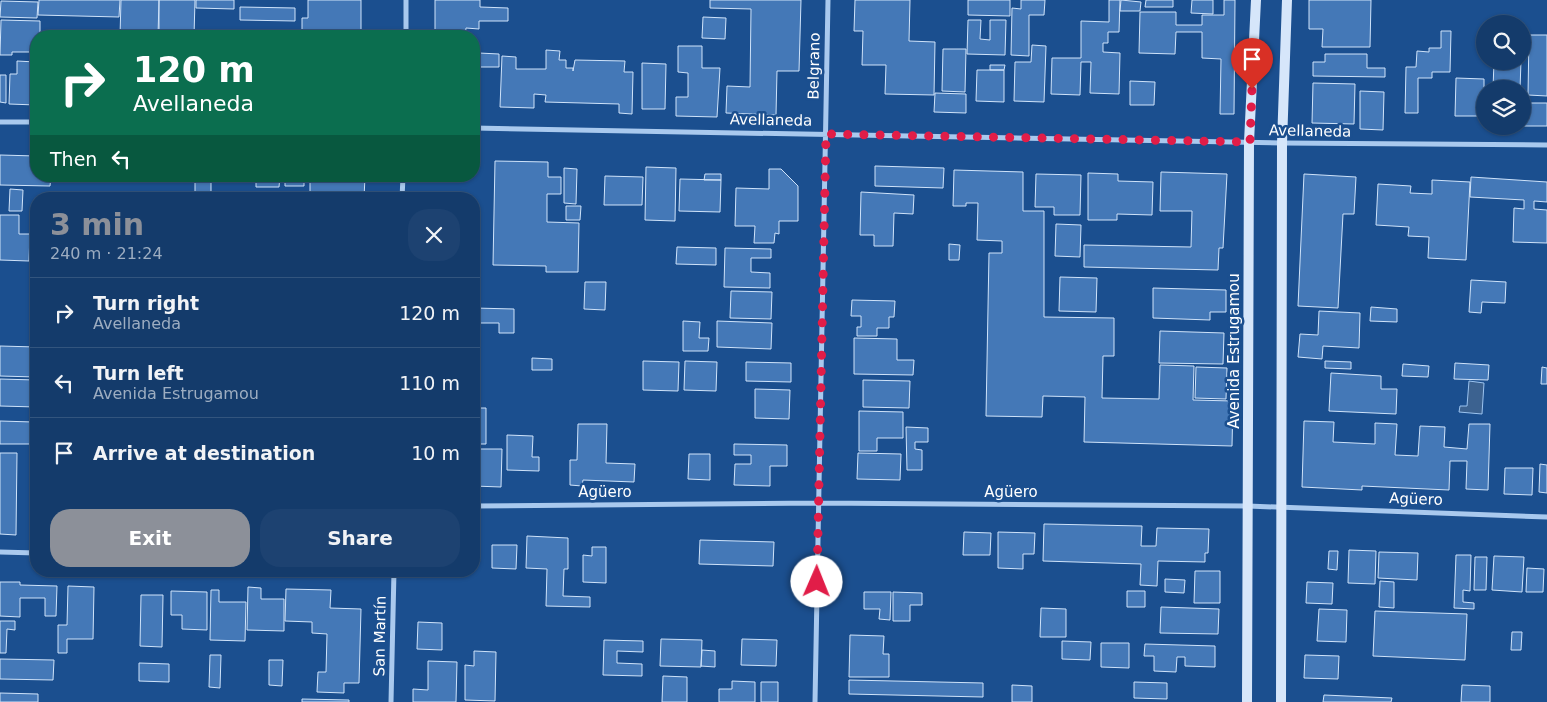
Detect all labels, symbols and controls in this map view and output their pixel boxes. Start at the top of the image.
map controls [1476,15,1531,135]
button: search [1476,15,1531,70]
street label: Belgrano [804,32,824,100]
pin [1231,38,1273,89]
icon: arrive [1238,45,1266,73]
icon: right [50,50,115,115]
text: 120 m [133,50,255,90]
button: layers [1476,80,1531,135]
text: Avellaneda [133,91,254,116]
street label: Avellaneda [730,110,812,130]
street label: Avellaneda [1269,121,1351,141]
icon: left [107,145,135,173]
text: Then [50,148,97,170]
text: 3 min [50,207,144,242]
button: close [408,209,460,261]
text: 240 m · 21:24 [50,244,163,263]
street label: Avenida Estrugamou [1225,273,1243,429]
text: Turn right [93,292,199,314]
icon: right [50,299,78,327]
text: 120 m [399,302,460,324]
text: Avellaneda [93,314,181,333]
text: Turn left [93,362,184,384]
icon: left [50,369,78,397]
text: 110 m [399,372,460,394]
text: Avenida Estrugamou [93,384,259,403]
icon: arrive [50,439,78,467]
text: Arrive at destination [93,442,315,464]
text: 10 m [411,442,460,464]
street label: Agüero [578,483,632,501]
street label: Agüero [984,483,1038,501]
street label: Agüero [1389,489,1443,509]
button: Exit [50,509,250,567]
button: Share [260,509,460,567]
position arrow [790,555,842,607]
street label: San Martín [370,595,390,677]

